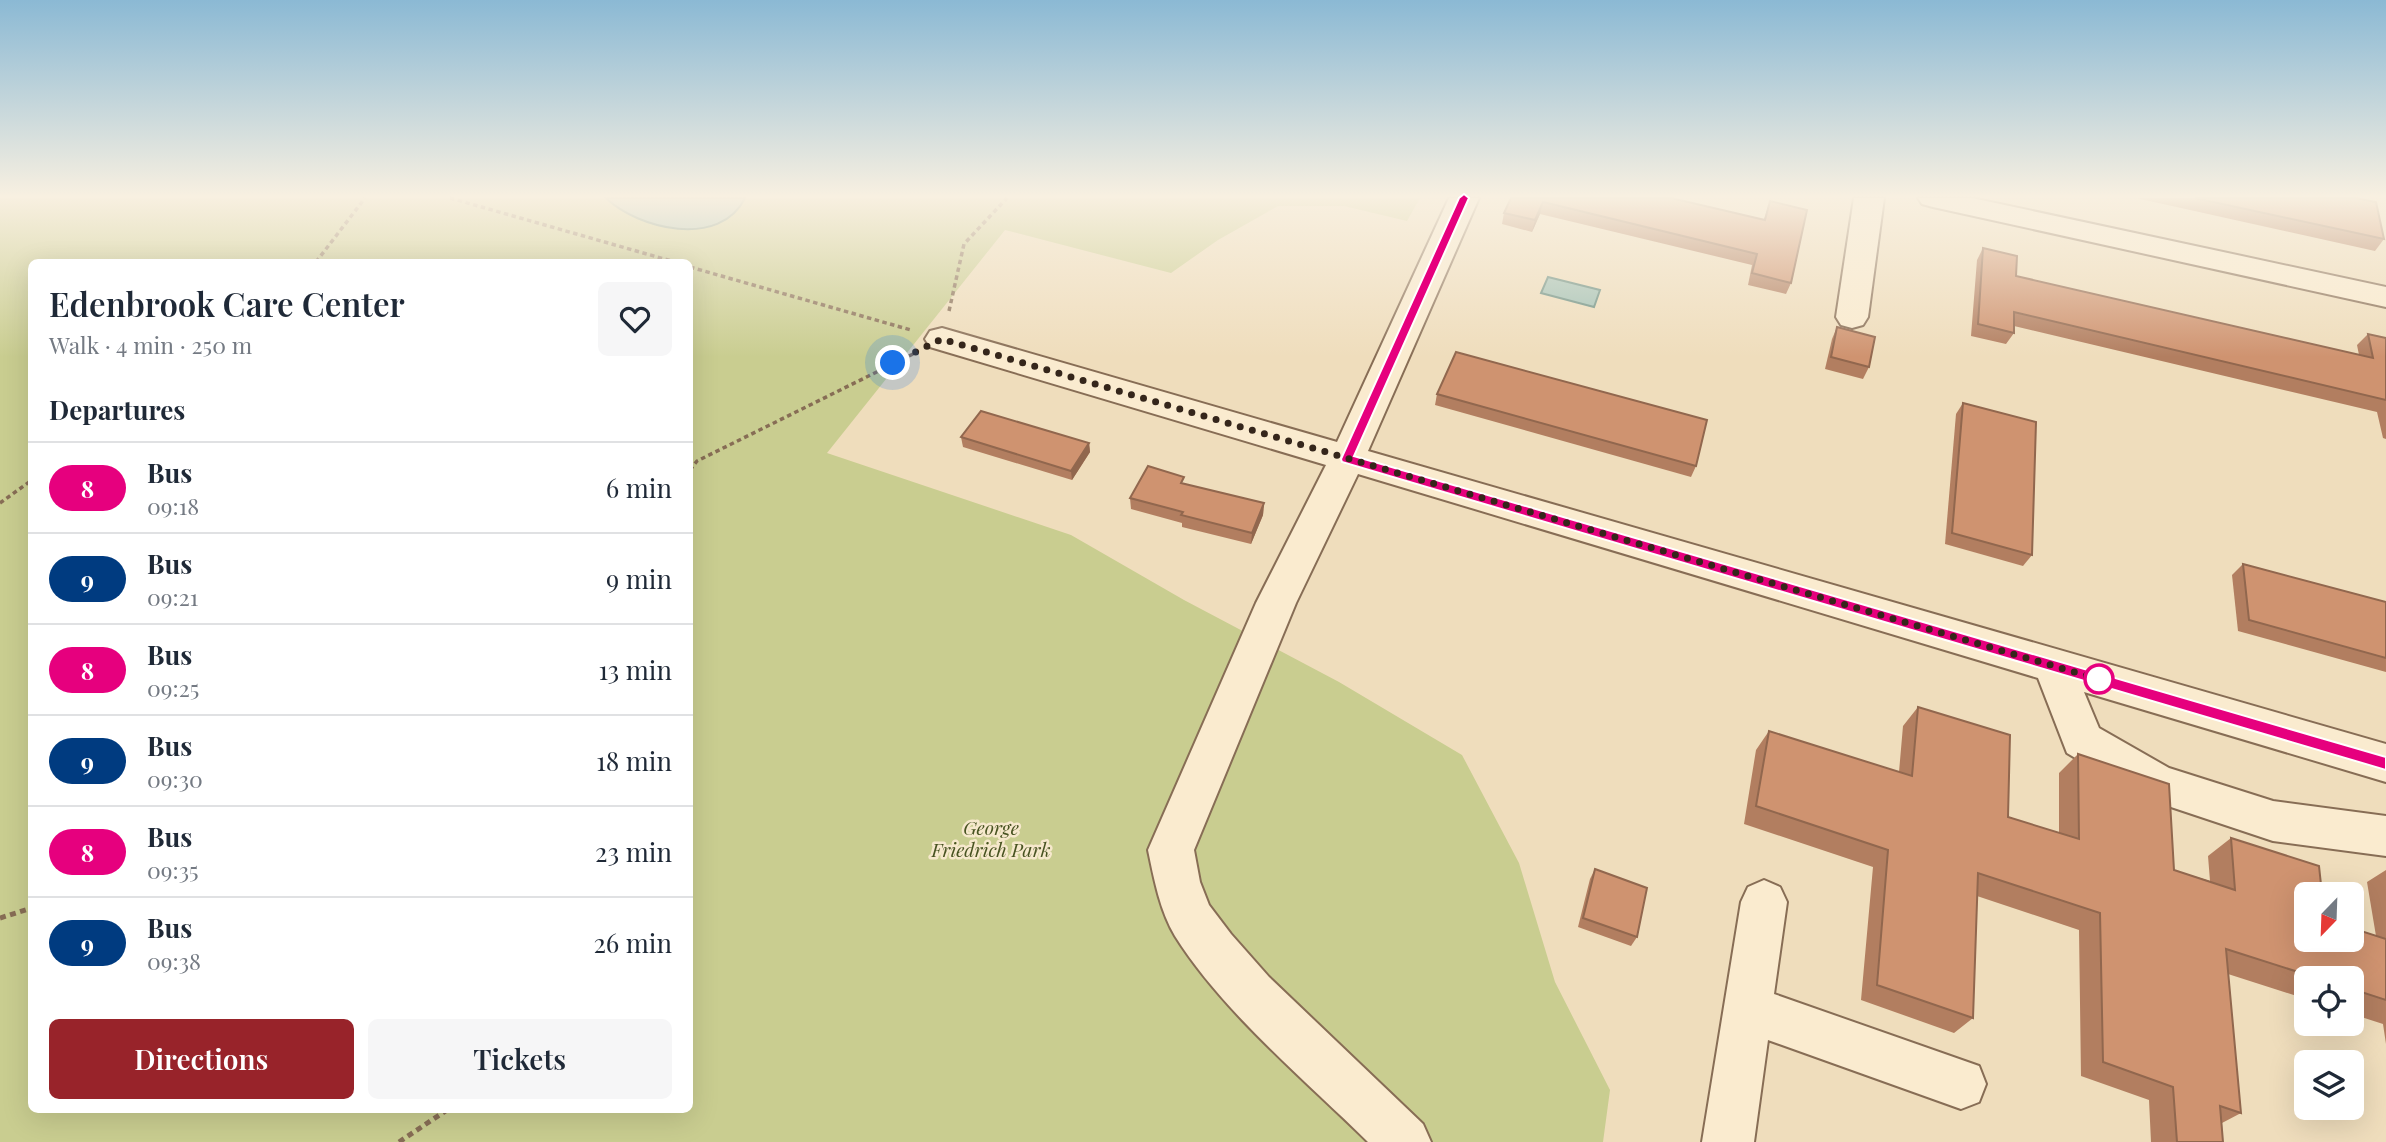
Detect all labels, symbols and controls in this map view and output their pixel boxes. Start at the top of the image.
text: Edenbrook Care Center [49,281,405,325]
button: heart [598,282,672,356]
text: Walk · 4 min · 250 m [49,329,252,360]
your location [875,345,910,380]
text: Departures [49,392,185,427]
text: Bus [147,455,192,490]
text: 6 min [606,470,672,505]
text: 8 [81,472,94,504]
text: 09:18 [147,490,199,521]
text: Bus [147,546,192,581]
text: 9 min [606,561,672,596]
text: 9 [81,563,94,595]
text: 09:21 [147,581,198,612]
text: Bus [147,637,192,672]
text: 13 min [598,652,672,687]
text: 8 [81,654,94,686]
unlabelled marker [2084,664,2114,694]
text: 09:25 [147,672,199,703]
text: Bus [147,728,192,763]
text: 18 min [596,743,672,778]
text: 9 [81,745,94,777]
text: 09:30 [147,763,203,794]
park label: George Friedrich Park [931,814,1051,862]
text: Bus [147,819,192,854]
text: 23 min [595,834,672,869]
text: 8 [81,836,94,868]
text: 09:35 [147,854,199,885]
north arrow [2294,882,2364,952]
map controls [2294,882,2364,1120]
text: Bus [147,910,192,945]
text: 26 min [593,925,672,960]
text: 9 [81,927,94,959]
text: 09:38 [147,945,201,976]
button: locate [2294,966,2364,1036]
button: Directions [49,1019,354,1099]
button: Tickets [368,1019,672,1099]
button: layers [2294,1050,2364,1120]

